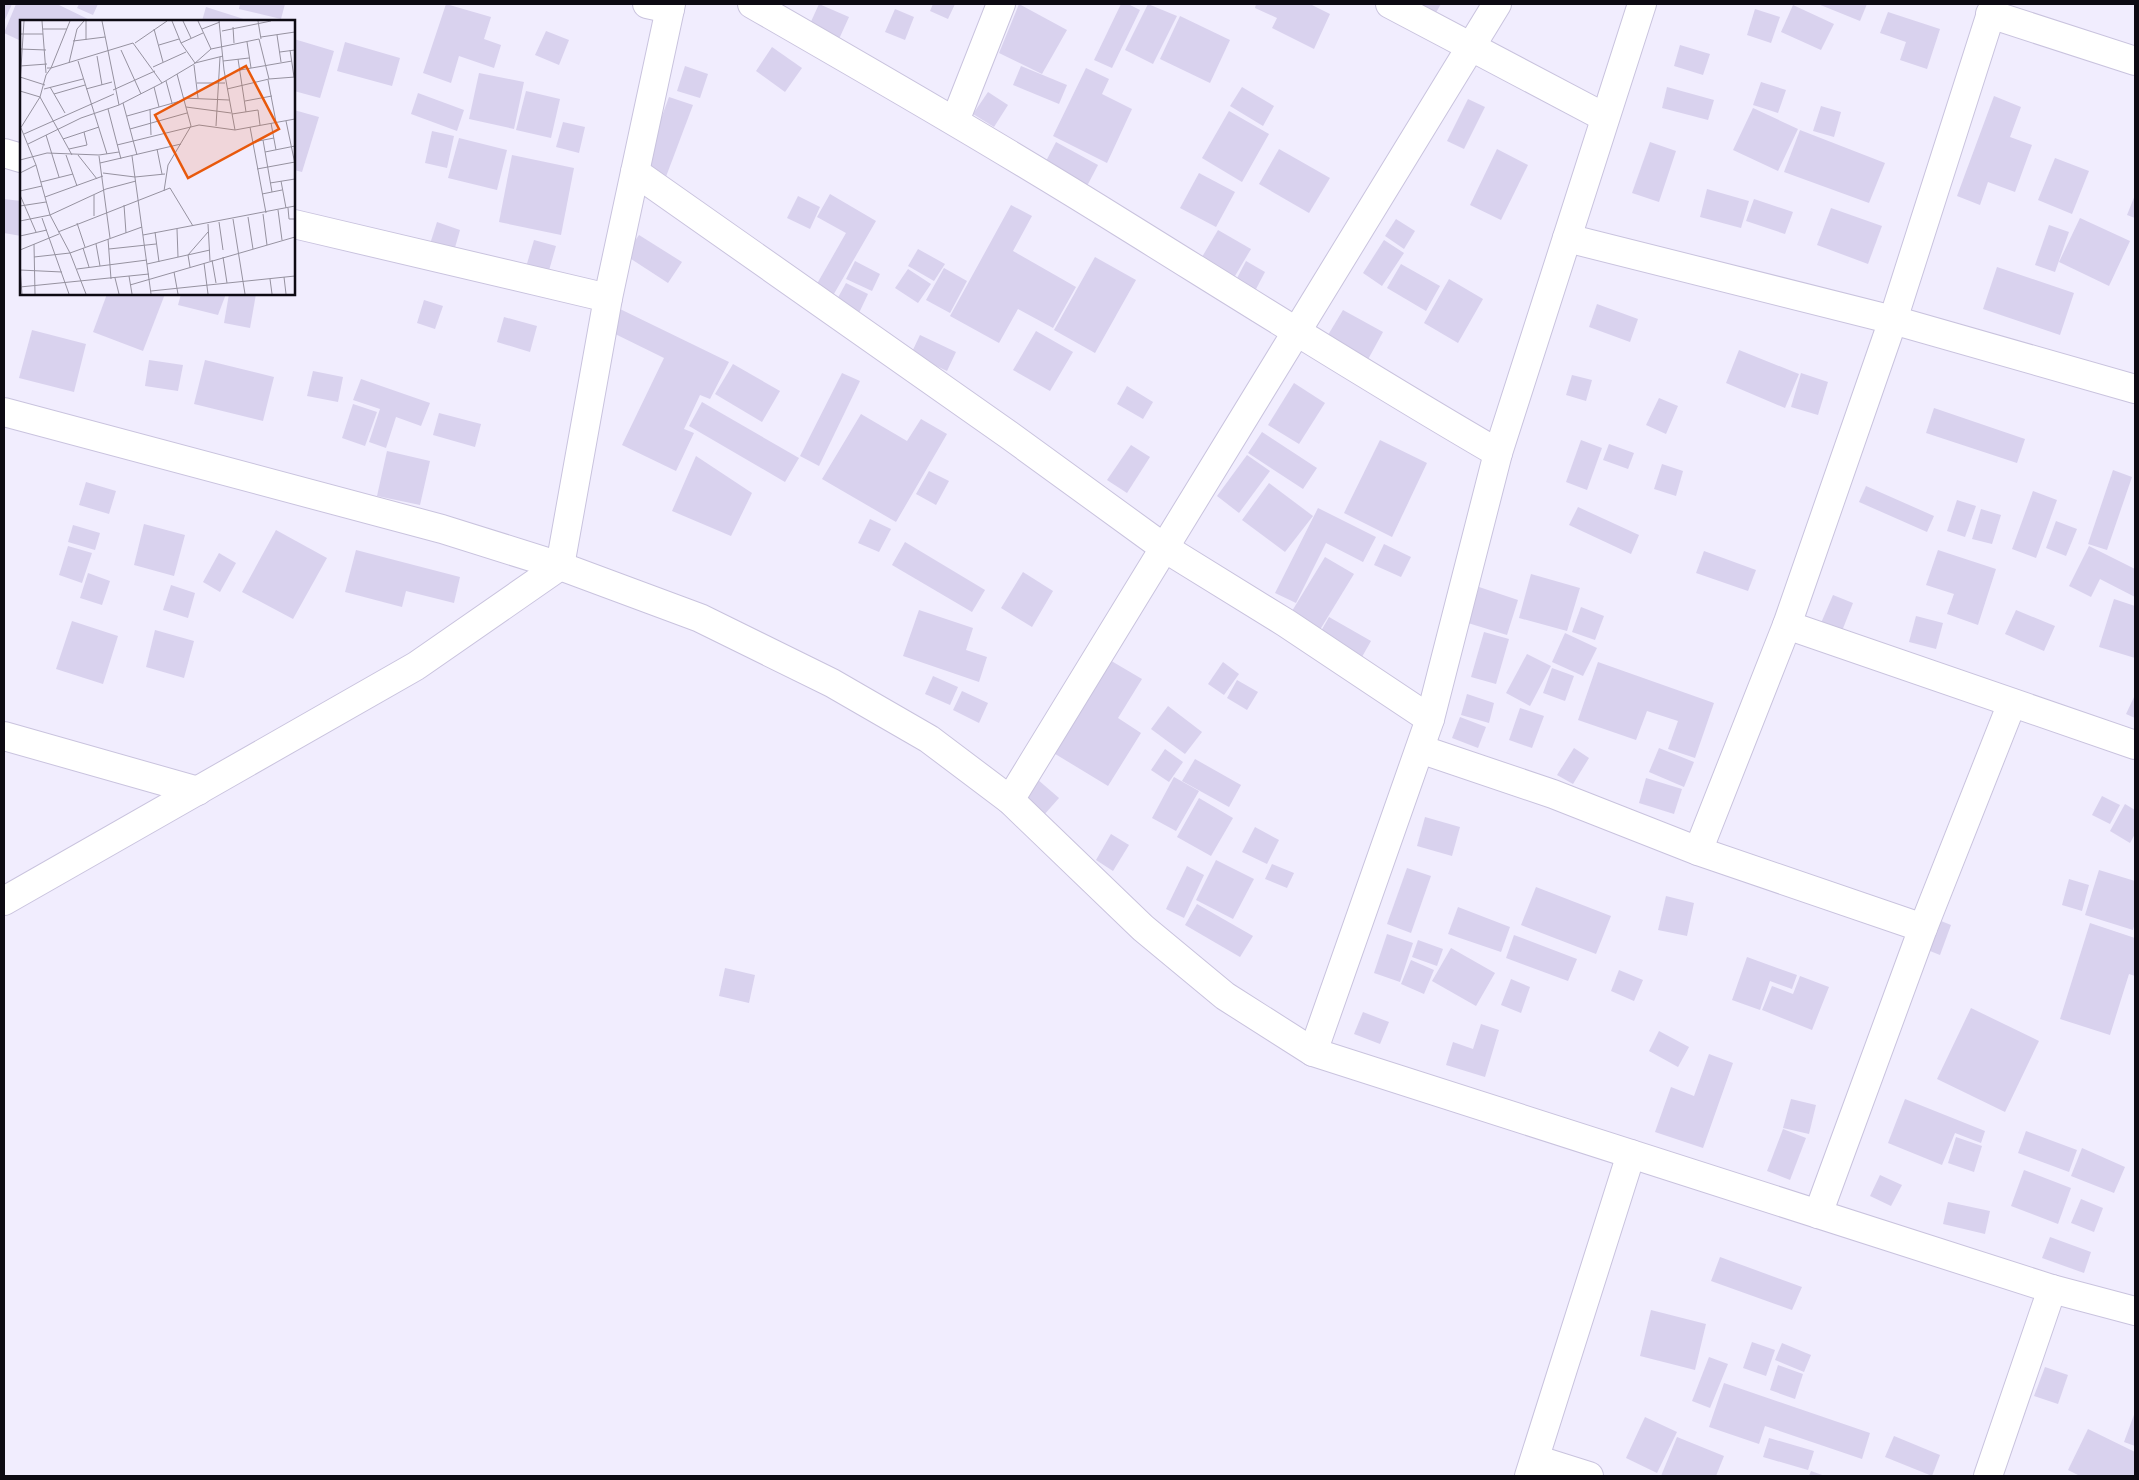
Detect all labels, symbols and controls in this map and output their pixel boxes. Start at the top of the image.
inset map [20,20,295,295]

